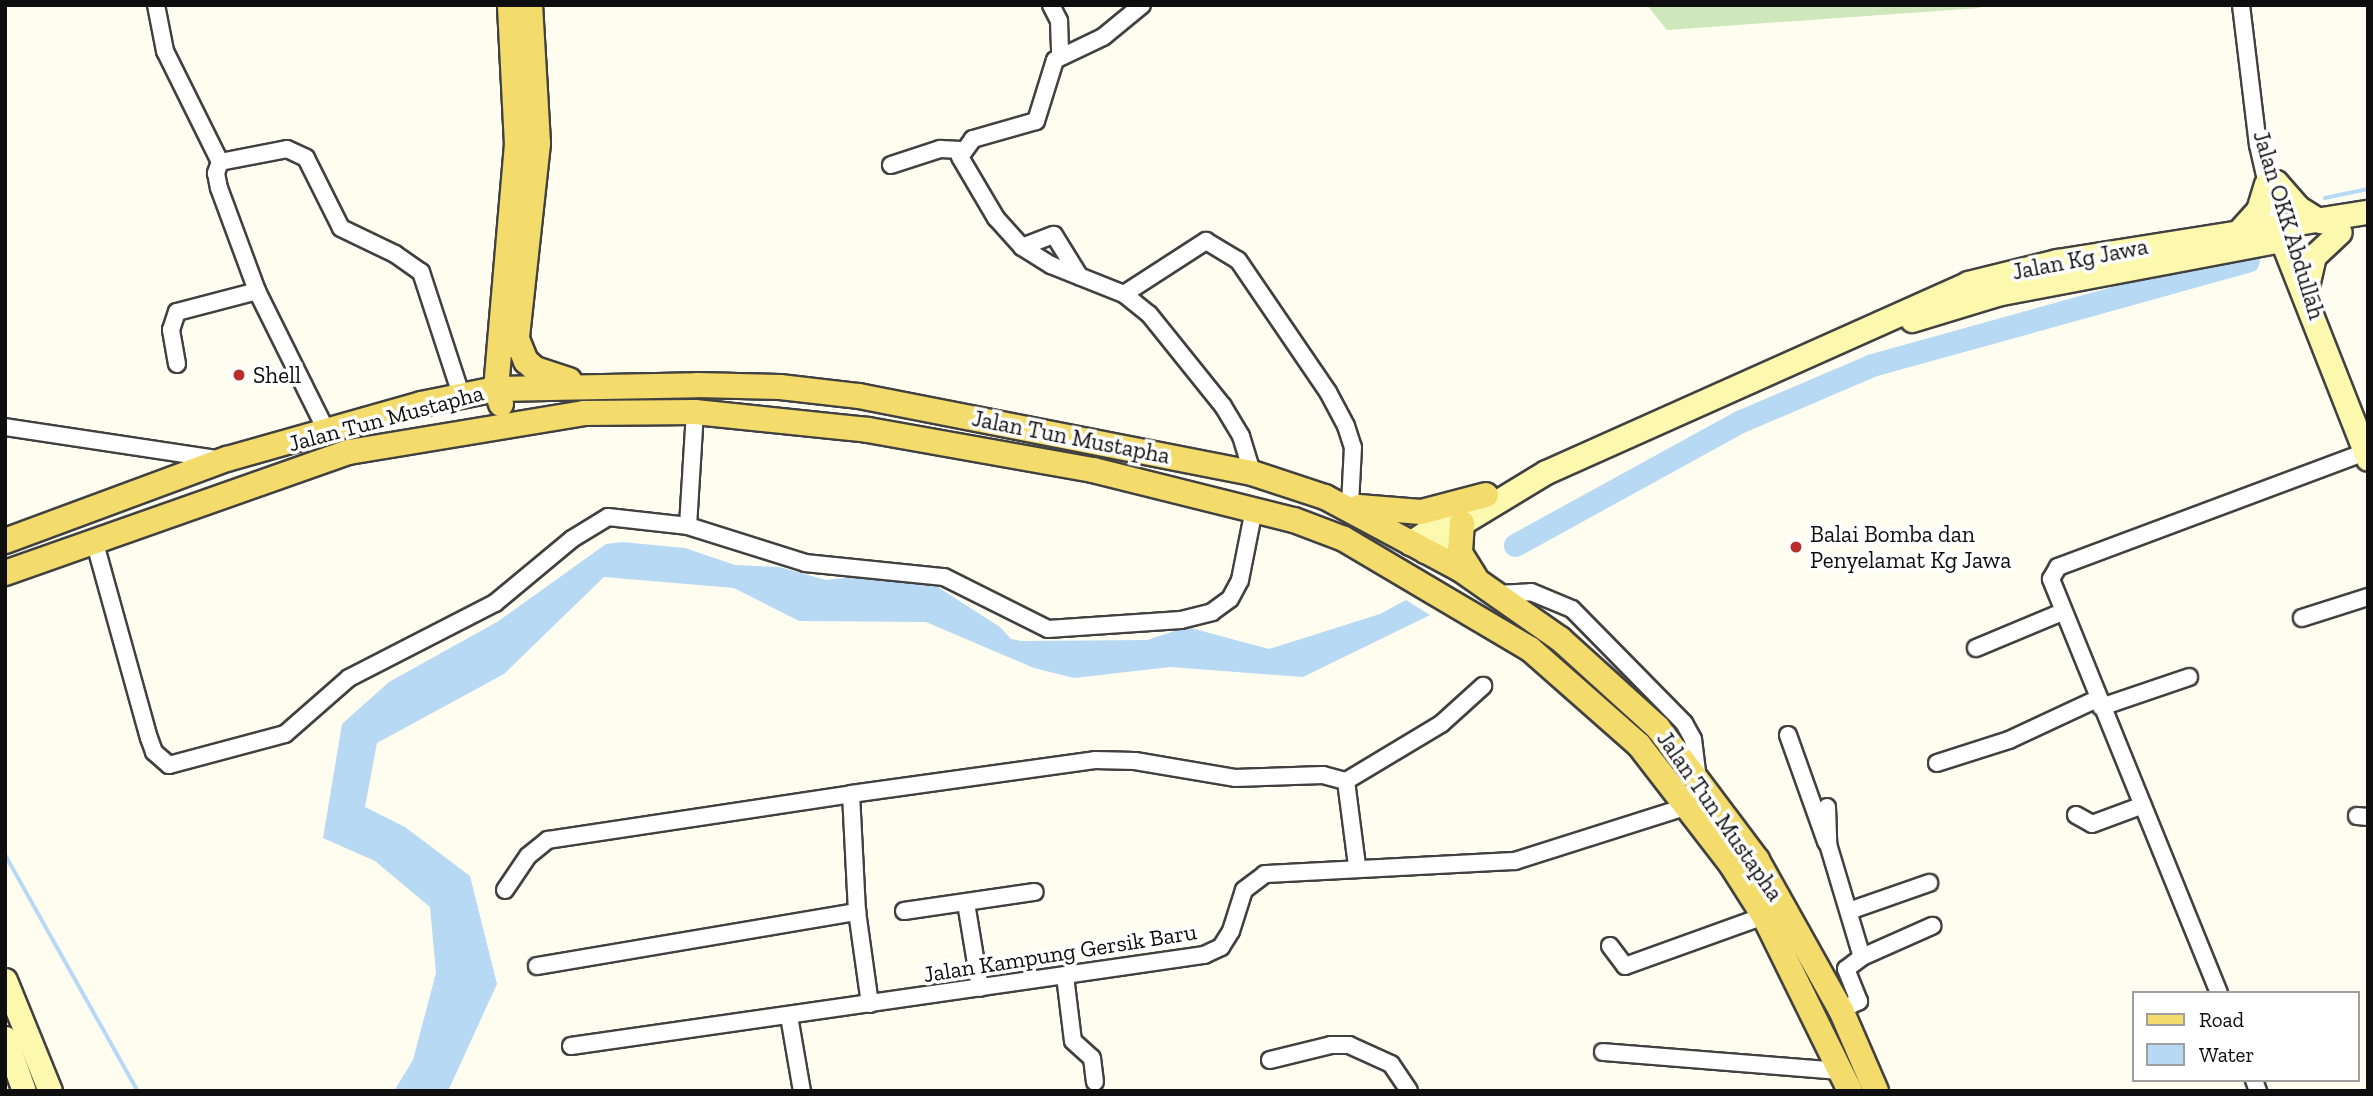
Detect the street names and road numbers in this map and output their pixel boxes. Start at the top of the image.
street label: Jalan OKK Abdullah [2247,127,2331,323]
street label: Jalan Kg Jawa [2010,232,2150,286]
street label: Jalan Tun Mustapha [285,379,487,457]
street label: Jalan Tun Mustapha [970,404,1172,470]
street label: Jalan Tun Mustapha [1651,726,1789,906]
street label: Jalan Kampung Gersik Baru [921,918,1199,988]

